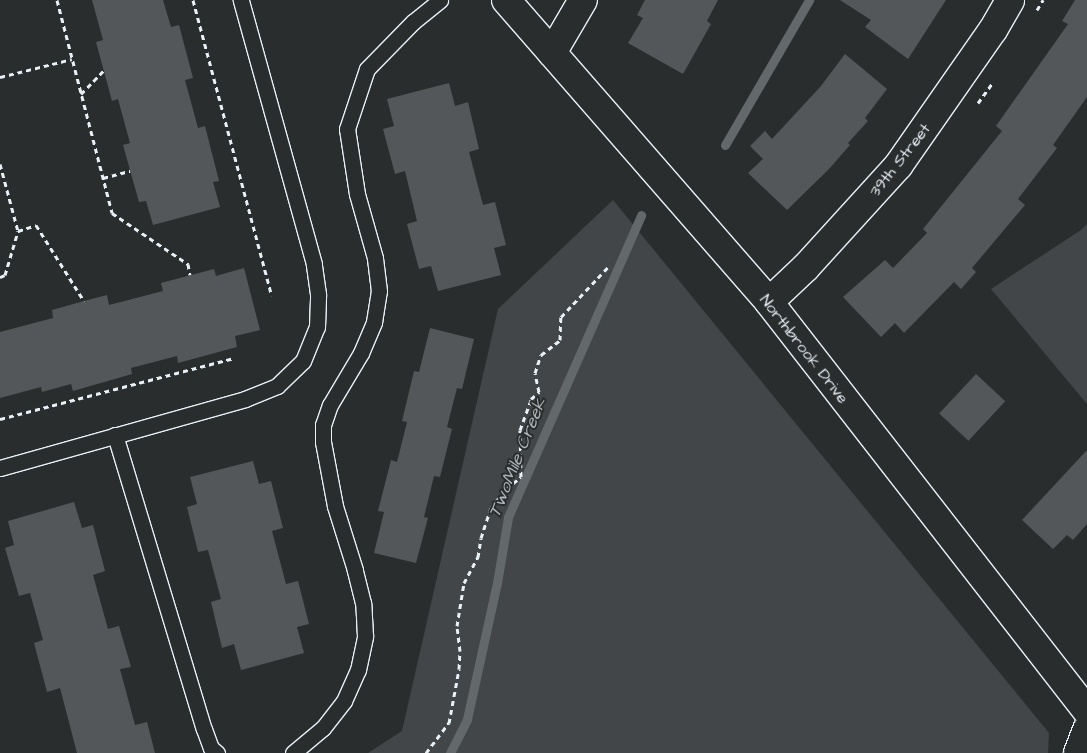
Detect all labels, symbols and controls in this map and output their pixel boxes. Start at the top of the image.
street label: 39th Street [866,120,934,200]
street label: Northbrook Drive [756,291,852,407]
water label: TwoMile Creek [484,395,552,521]

